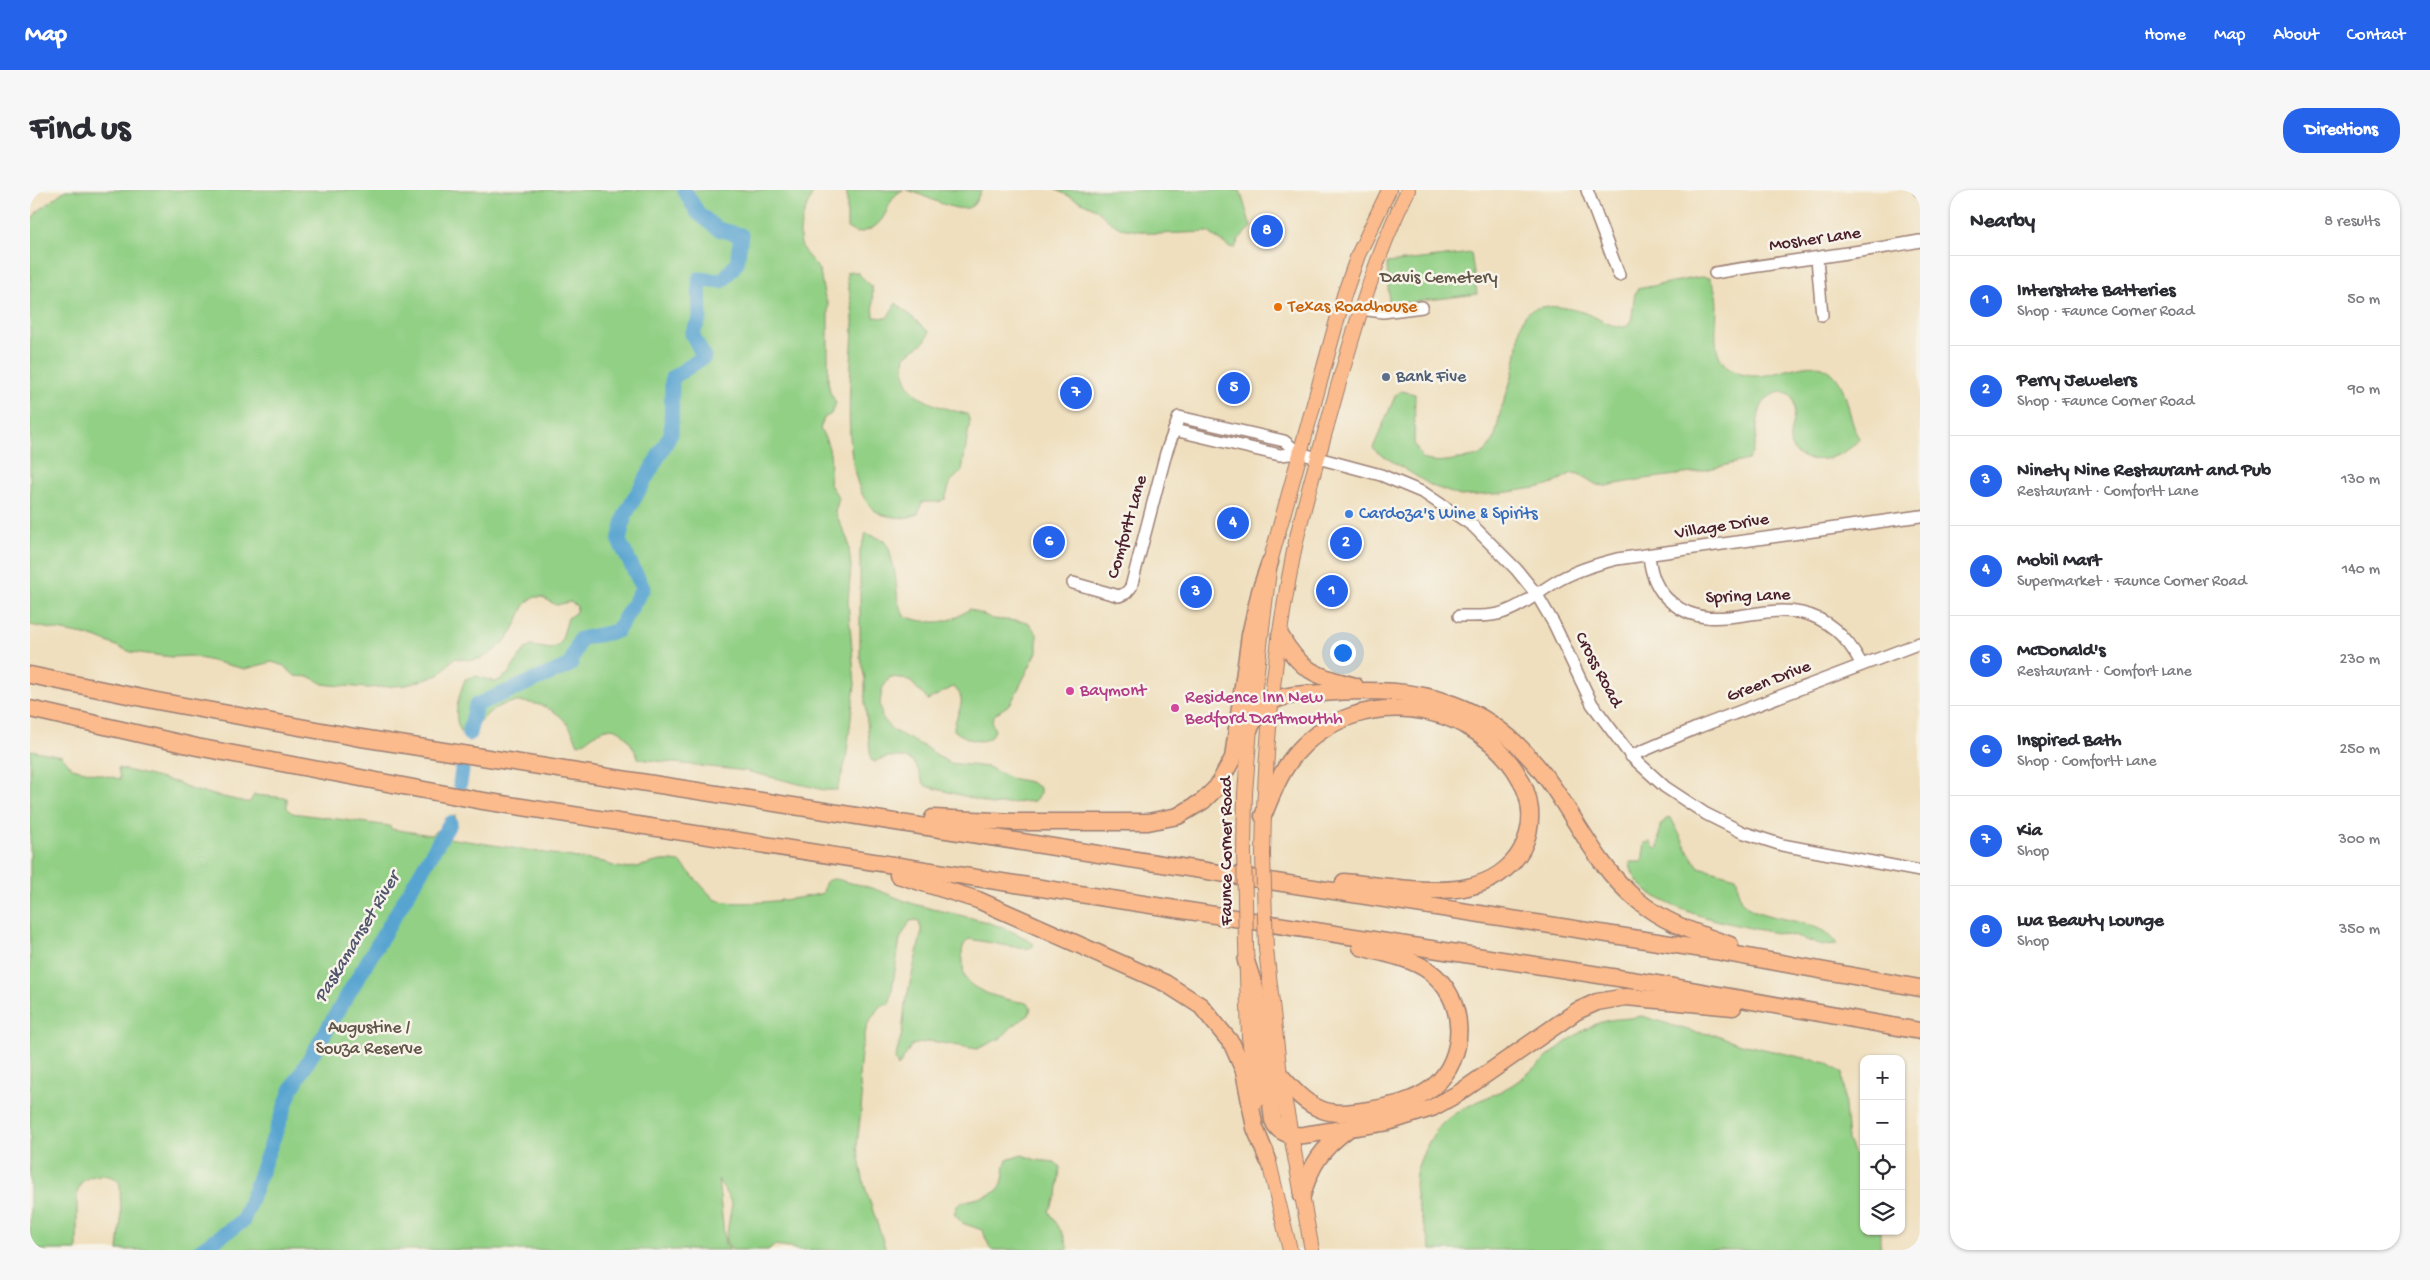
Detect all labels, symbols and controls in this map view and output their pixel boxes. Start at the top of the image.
text: Map [25,21,67,50]
text: Home [2144,25,2186,46]
text: Map [2214,25,2245,46]
text: About [2273,25,2319,46]
text: Contact [2347,25,2405,46]
button: Directions [2283,108,2400,153]
text: Find us [30,110,130,151]
text: Nearby [1970,210,2035,235]
pin: 8 [1251,212,1283,250]
text: 8 results [2324,213,2380,232]
street label: Mosher Lane [1768,223,1863,257]
park label: Davis Cemetery [1379,268,1498,289]
text: Interstate Batteries [2017,280,2175,303]
text: 1 [1983,291,1989,310]
text: 50 m [2347,291,2380,310]
place label: Texas Roadhouse [1287,297,1418,318]
marker: Texas Roadhouse [1272,301,1284,313]
text: Shop · Faunce Corner Road [2017,303,2194,322]
place label: Bank Five [1395,367,1467,388]
pin: 5 [1218,369,1250,407]
text: Perry Jewelers [2017,370,2137,393]
marker: Bank Five [1380,371,1392,383]
pin: 7 [1060,374,1092,412]
text: 2 [1982,381,1990,400]
text: 90 m [2348,381,2380,400]
text: Shop · Faunce Corner Road [2017,393,2194,412]
text: Ninety Nine Restaurant and Pub [2017,460,2271,483]
text: 3 [1982,471,1990,490]
text: 130 m [2341,471,2380,490]
street label: Comfortt Lane [1103,472,1153,581]
text: Restaurant · Comfortt Lane [2017,483,2198,502]
pin: 4 [1217,504,1249,542]
place label: Cardoza's Wine & Spirits [1359,504,1539,525]
marker: Cardoza's Wine & Spirits [1343,508,1355,520]
street label: Village Drive [1673,509,1771,545]
pin: 6 [1033,523,1065,561]
pin: 2 [1330,524,1362,562]
text: Mobil Mart [2017,550,2101,573]
text: 4 [1982,561,1990,580]
text: 140 m [2342,561,2380,580]
pin: 1 [1316,572,1348,610]
pin: 3 [1180,573,1212,611]
text: Supermarket · Faunce Corner Road [2017,573,2247,592]
street label: Spring Lane [1705,585,1792,609]
street label: Cross Road [1569,629,1627,713]
your location [1330,640,1356,666]
text: McDonald's [2017,640,2106,663]
text: 5 [1982,651,1990,670]
text: 230 m [2340,651,2380,670]
street label: Green Drive [1724,656,1815,708]
text: Restaurant · Comfort Lane [2017,663,2192,682]
place label: Baymont [1079,681,1148,702]
marker: Baymont [1064,685,1076,697]
place label: Residence Inn New Bedford Dartmouthh [1184,688,1343,730]
marker: Residence Inn New Bedford Dartmouthh [1169,702,1181,714]
text: Inspired Bath [2017,730,2121,753]
text: 6 [1982,741,1990,760]
text: 250 m [2340,741,2380,760]
text: Shop · Comfortt Lane [2017,753,2156,772]
street label: Faunce Corner Road [1217,775,1238,927]
text: Kia [2017,820,2042,843]
text: 7 [1982,831,1990,850]
text: 300 m [2338,831,2380,850]
text: Shop [2017,843,2049,862]
water label: Paskamanset River [310,865,408,1007]
text: Lua Beauty Lounge [2017,910,2164,933]
text: 8 [1982,921,1990,940]
text: 350 m [2339,921,2380,940]
text: Shop [2017,933,2049,952]
park label: Augustine / Souza Reserve [316,1018,423,1060]
map controls [1860,1055,1905,1235]
button: + [1860,1055,1905,1100]
button: − [1860,1100,1905,1145]
button: locate [1860,1145,1905,1190]
button: layers [1860,1190,1905,1235]

